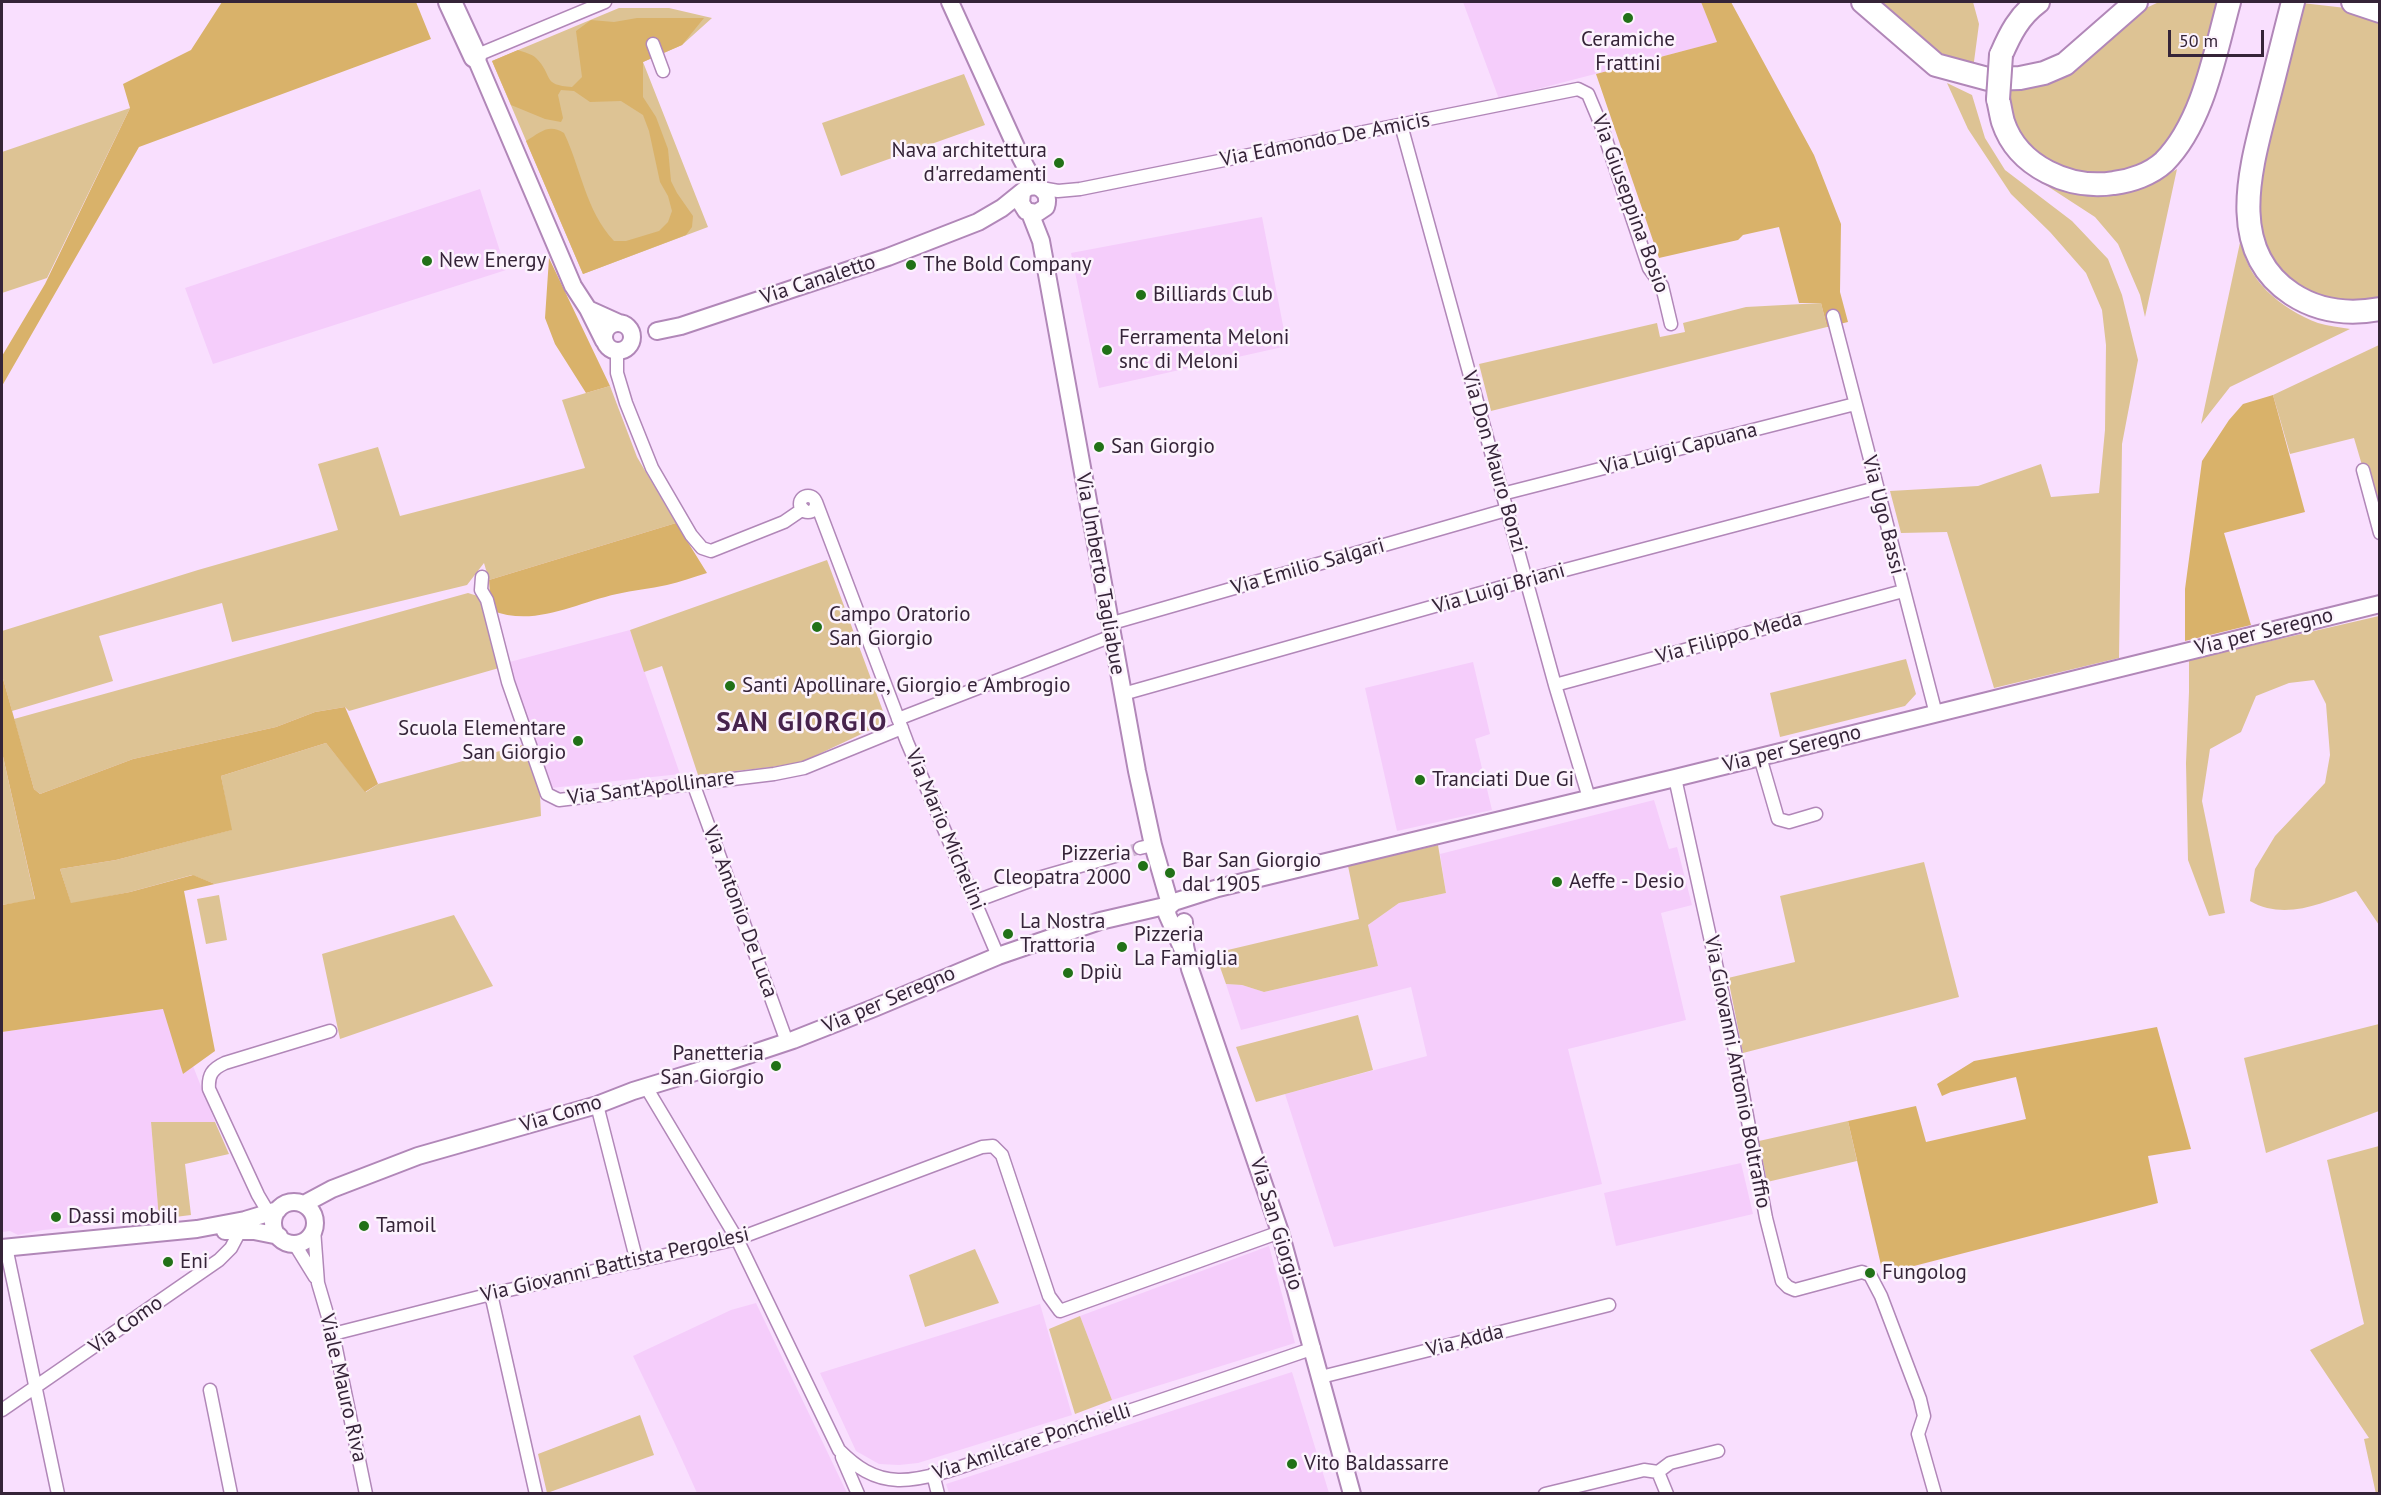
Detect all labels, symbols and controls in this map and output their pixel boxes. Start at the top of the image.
marker: Ceramiche Frattini [1621,11,1635,25]
scale bar [2171,18,2267,56]
place label: Ceramiche Frattini [1581,27,1675,77]
text: 50 m [2179,29,2218,52]
street label: Via Edmondo De Amicis [1218,107,1432,173]
street label: Via Giuseppina Bosio [1586,111,1674,297]
place label: Nava architettura d'arredamenti [891,138,1047,188]
marker: Nava architettura d'arredamenti [1052,156,1066,170]
place label: New Energy [439,248,546,274]
street label: Via Canaletto [757,250,879,310]
place label: The Bold Company [923,252,1092,278]
marker: New Energy [420,254,434,268]
marker: The Bold Company [904,258,918,272]
place label: Billiards Club [1153,282,1273,308]
marker: Billiards Club [1134,288,1148,302]
place label: Ferramenta Meloni snc di Meloni [1119,325,1289,375]
marker: Ferramenta Meloni snc di Meloni [1100,343,1114,357]
street label: Via Don Mauro Bonzi [1456,368,1532,556]
street label: Via Luigi Capuana [1598,417,1760,481]
place label: San Giorgio [1111,434,1215,460]
marker: San Giorgio [1092,440,1106,454]
street label: Via Ugo Bassi [1856,453,1910,577]
street label: Via Umberto Tagliabue [1070,471,1130,677]
street label: Via Emilio Salgari [1228,533,1388,601]
street label: Via Luigi Briani [1430,558,1568,620]
place label: Campo Oratorio San Giorgio [829,602,970,652]
street label: Via per Seregno [2192,603,2336,661]
street label: Via Filippo Meda [1653,606,1805,670]
marker: Campo Oratorio San Giorgio [810,620,824,634]
place label: Santi Apollinare, Giorgio e Ambrogio [742,673,1070,699]
marker: Santi Apollinare, Giorgio e Ambrogio [723,679,737,693]
district label: SAN GIORGIO [716,707,888,739]
place label: Scuola Elementare San Giorgio [398,716,566,766]
street label: Via per Seregno [1720,720,1864,778]
marker: Scuola Elementare San Giorgio [571,734,585,748]
street label: Via Mario Michelini [900,745,990,915]
street label: Via Sant'Apollinare [566,765,736,811]
place label: Tranciati Due Gi [1432,767,1574,793]
marker: Tranciati Due Gi [1413,773,1427,787]
street label: Via Antonio De Luca [697,823,783,1001]
place label: Pizzeria Cleopatra 2000 [993,841,1131,891]
place label: Bar San Giorgio dal 1905 [1182,848,1321,898]
marker: Pizzeria Cleopatra 2000 [1136,859,1150,873]
marker: Bar San Giorgio dal 1905 [1163,866,1177,880]
place label: Aeffe - Desio [1569,869,1684,895]
marker: Aeffe - Desio [1550,875,1564,889]
place label: La Nostra Trattoria [1020,909,1105,959]
place label: Pizzeria La Famiglia [1134,922,1238,972]
marker: La Nostra Trattoria [1001,927,1015,941]
street label: Via Giovanni Antonio Boltraffio [1698,933,1776,1211]
marker: Pizzeria La Famiglia [1115,940,1129,954]
place label: Dpiù [1080,960,1122,986]
street label: Via per Seregno [819,961,959,1039]
marker: Dpiù [1061,966,1075,980]
place label: Panetteria San Giorgio [660,1041,764,1091]
marker: Panetteria San Giorgio [769,1059,783,1073]
street label: Via Como [517,1090,605,1138]
street label: Via San Giorgio [1244,1155,1308,1293]
place label: Dassi mobili [68,1204,178,1230]
marker: Dassi mobili [49,1210,63,1224]
place label: Tamoil [376,1213,436,1239]
marker: Tamoil [357,1219,371,1233]
street label: Via Giovanni Battista Pergolesi [478,1222,752,1308]
place label: Eni [180,1249,208,1275]
marker: Eni [161,1255,175,1269]
place label: Fungolog [1882,1260,1967,1286]
marker: Fungolog [1863,1266,1877,1280]
street label: Via Como [84,1290,168,1360]
street label: Viale Mauro Riva [314,1311,372,1465]
street label: Via Adda [1424,1319,1506,1363]
street label: Via Amilcare Ponchielli [930,1398,1134,1486]
place label: Vito Baldassarre [1304,1451,1449,1477]
marker: Vito Baldassarre [1285,1457,1299,1471]

